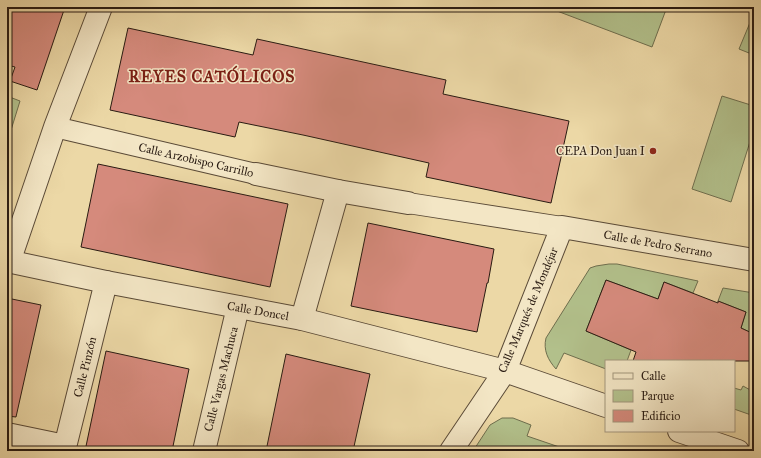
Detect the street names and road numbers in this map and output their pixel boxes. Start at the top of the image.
street label: Calle Arzobispo Carrillo [137,140,255,180]
street label: Calle de Pedro Serrano [602,228,714,260]
street label: Calle Marqués de Mondéjar [495,245,562,375]
street label: Calle Doncel [226,299,291,323]
street label: Calle Vargas Machuca [201,324,242,433]
street label: Calle Pinzón [71,335,99,399]

